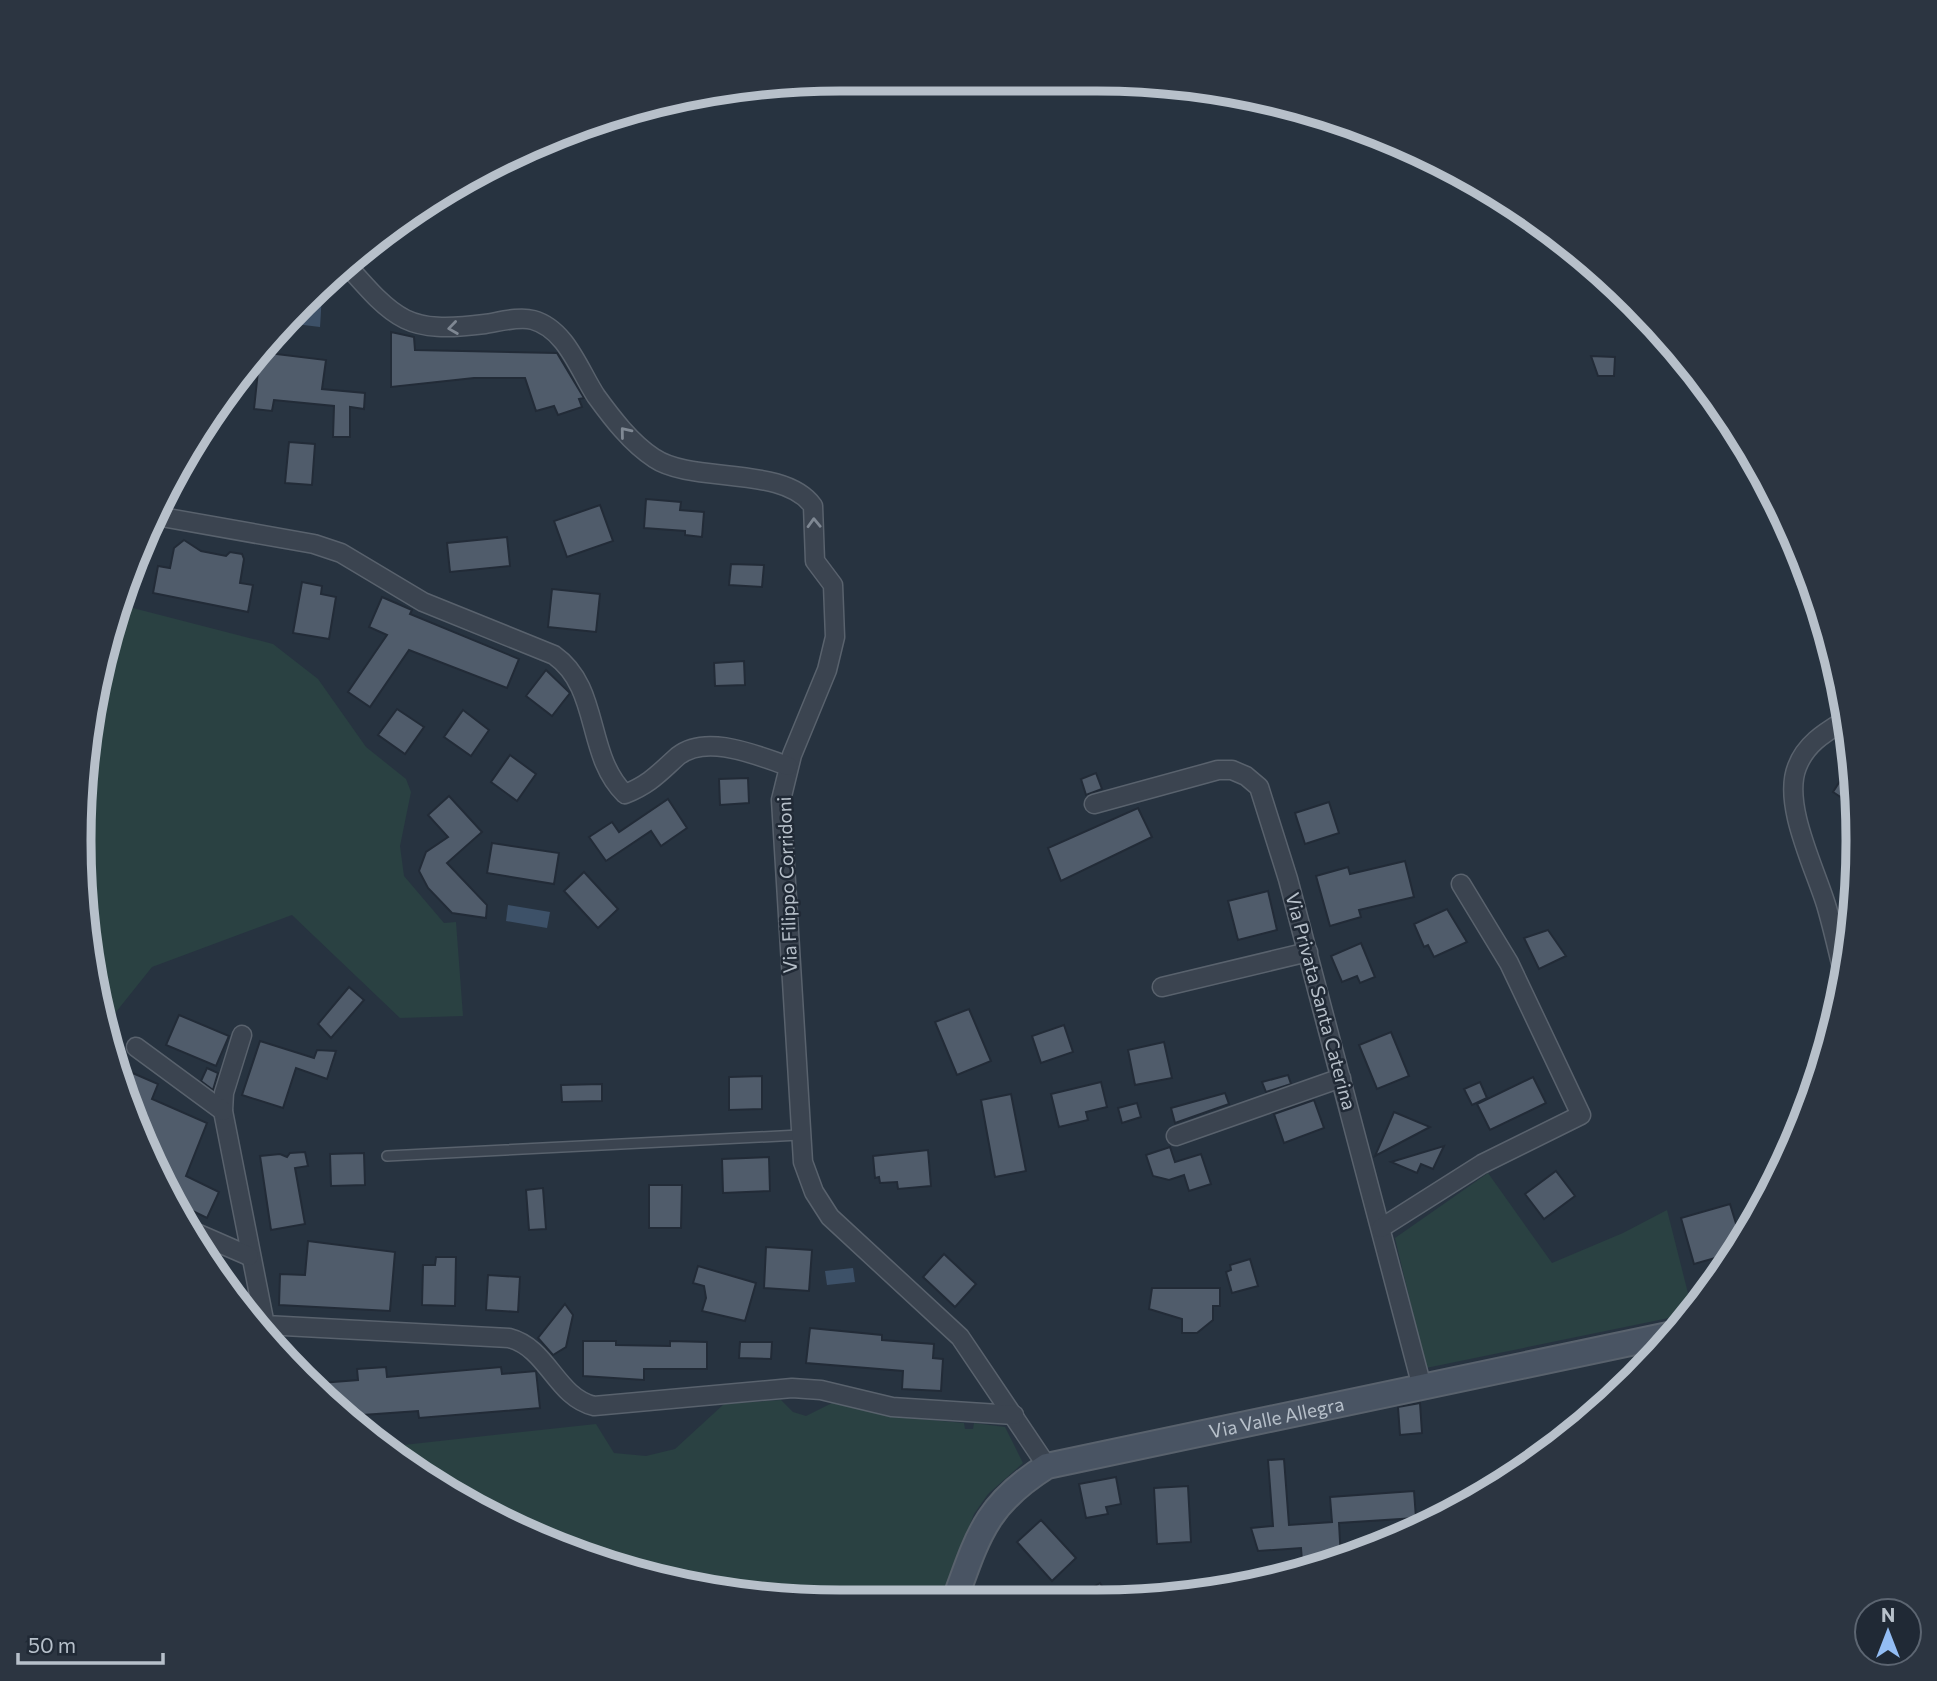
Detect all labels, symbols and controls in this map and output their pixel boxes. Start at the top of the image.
one-way arrow [447,320,459,335]
one-way arrow [621,427,633,440]
one-way arrow [806,517,821,528]
street label: Via Filippo Corridoni [772,796,801,974]
street label: Via Privata Santa Caterina [1281,890,1362,1112]
street label: Via Valle Allegra [1207,1392,1346,1443]
north arrow [1853,1597,1923,1667]
text: N [1881,1603,1895,1626]
scale bar [18,1622,163,1666]
text: 50 m [28,1632,76,1657]

